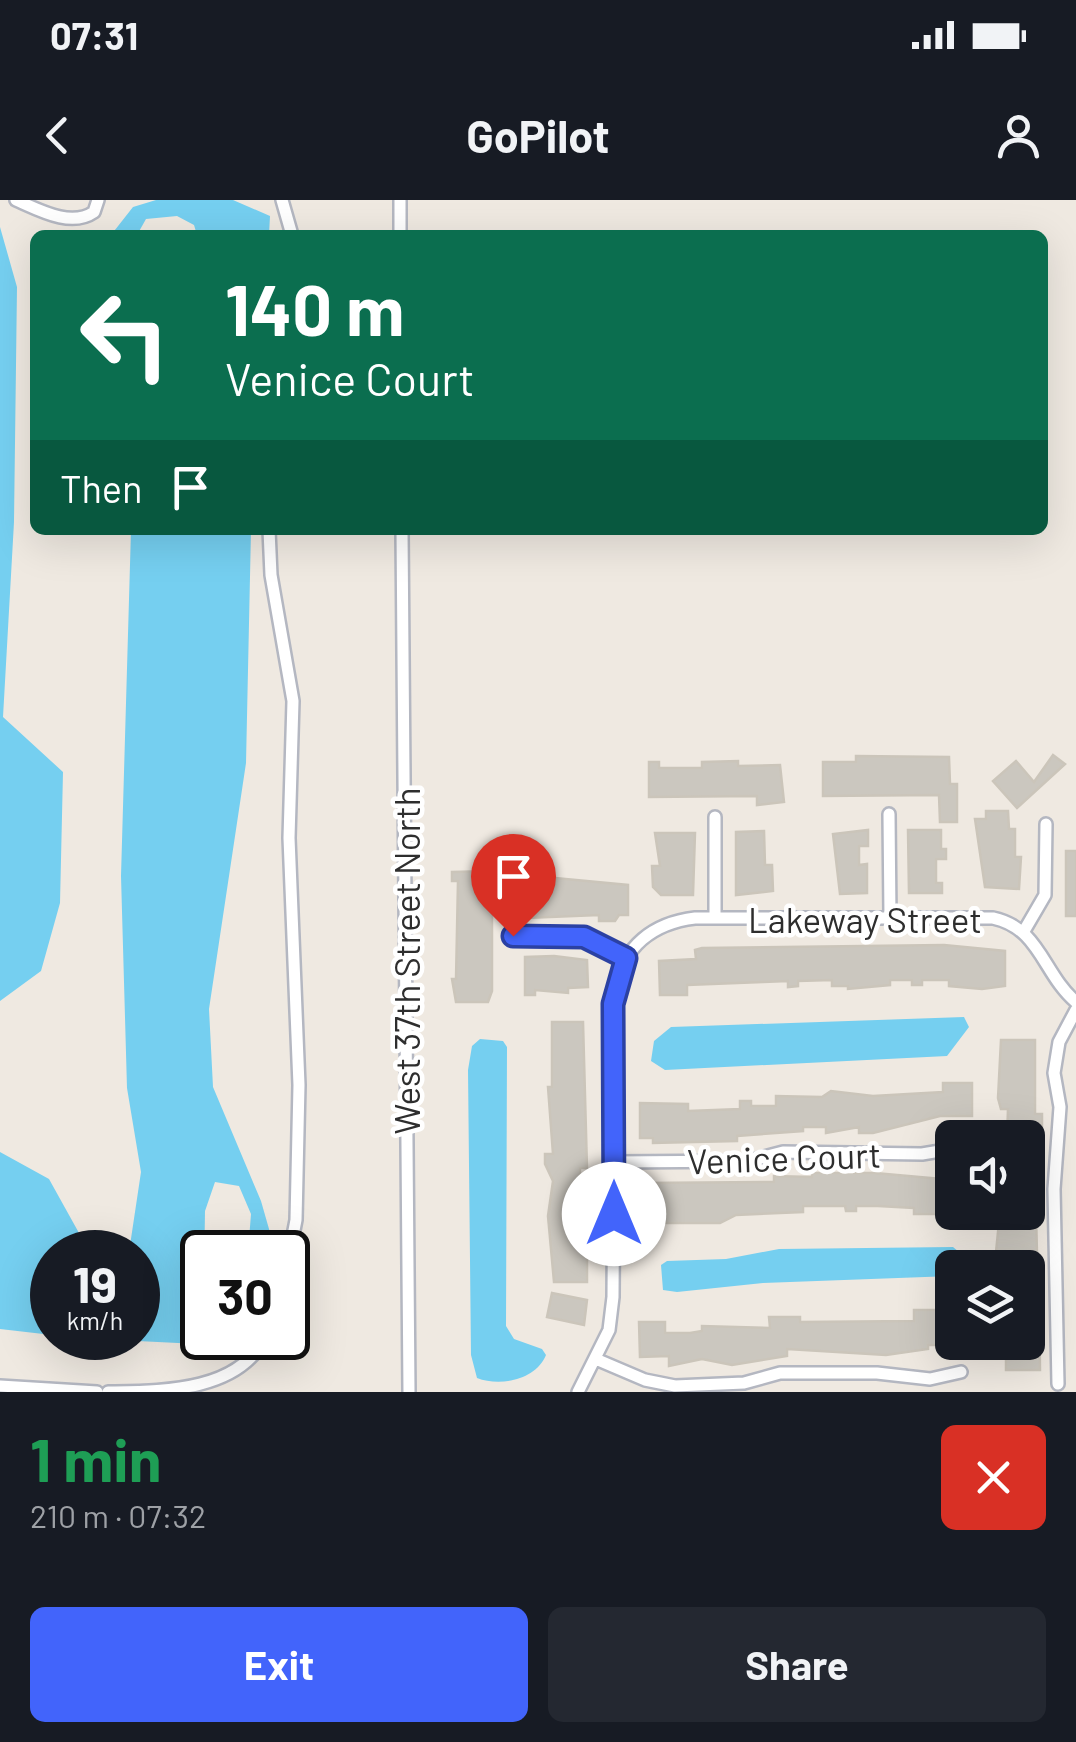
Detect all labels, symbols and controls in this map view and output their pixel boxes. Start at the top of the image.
text: 07:31 [50,12,138,58]
icon: back [30,108,85,163]
text: GoPilot [466,108,610,162]
icon: person [991,108,1046,163]
text: 140 m [225,266,404,350]
icon: left [60,270,190,400]
text: Venice Court [225,351,475,405]
icon: arrive [163,460,218,515]
text: Then [60,465,143,511]
street label: West 37th Street North [385,787,427,1135]
pin [471,834,556,937]
icon: arrive [486,849,541,904]
street label: Lakeway Street [748,898,982,940]
map controls [935,1120,1045,1360]
button: sound [935,1120,1045,1230]
street label: Venice Court [686,1133,882,1181]
position arrow [562,1162,666,1266]
speed limit sign: 30 [180,1230,310,1360]
button: layers [935,1250,1045,1360]
text: 19 [73,1253,117,1313]
text: km/h [67,1305,123,1335]
text: 1 min [30,1422,161,1494]
button: close [941,1425,1046,1530]
text: 210 m · 07:32 [30,1496,206,1534]
button: Exit [30,1607,528,1722]
button: Share [548,1607,1046,1722]

